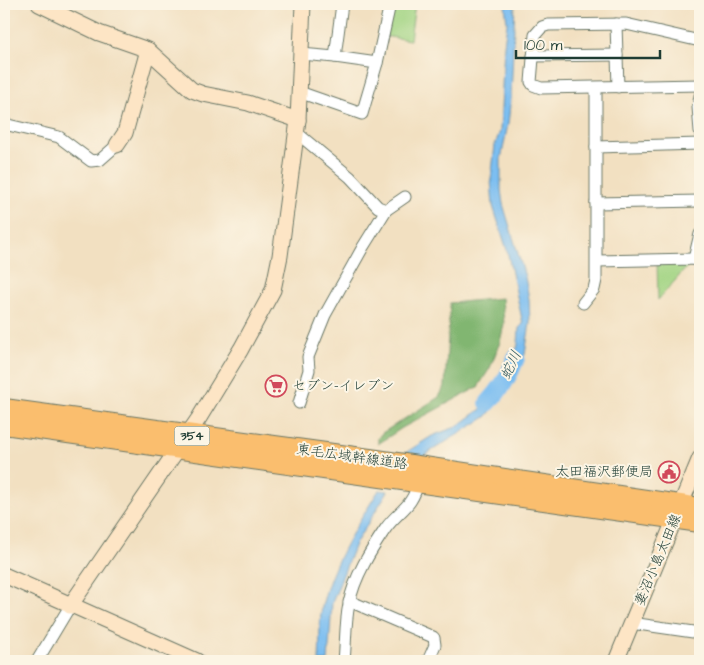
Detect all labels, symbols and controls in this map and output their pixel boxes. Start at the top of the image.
scale bar [516,28,660,60]
text: 100 m [524,35,563,56]
water label: 蛇川 [495,347,527,383]
supermarket icon: セブン-イレブン [264,374,288,398]
place label: セブン-イレブン [292,376,394,396]
road number: 354 [174,426,210,446]
street label: 東毛広域幹線道路 [295,439,409,475]
public building icon: 太田福沢郵便局 [657,460,681,484]
place label: 太田福沢郵便局 [555,462,653,482]
street label: 妻沼小島太田線 [630,511,686,609]

